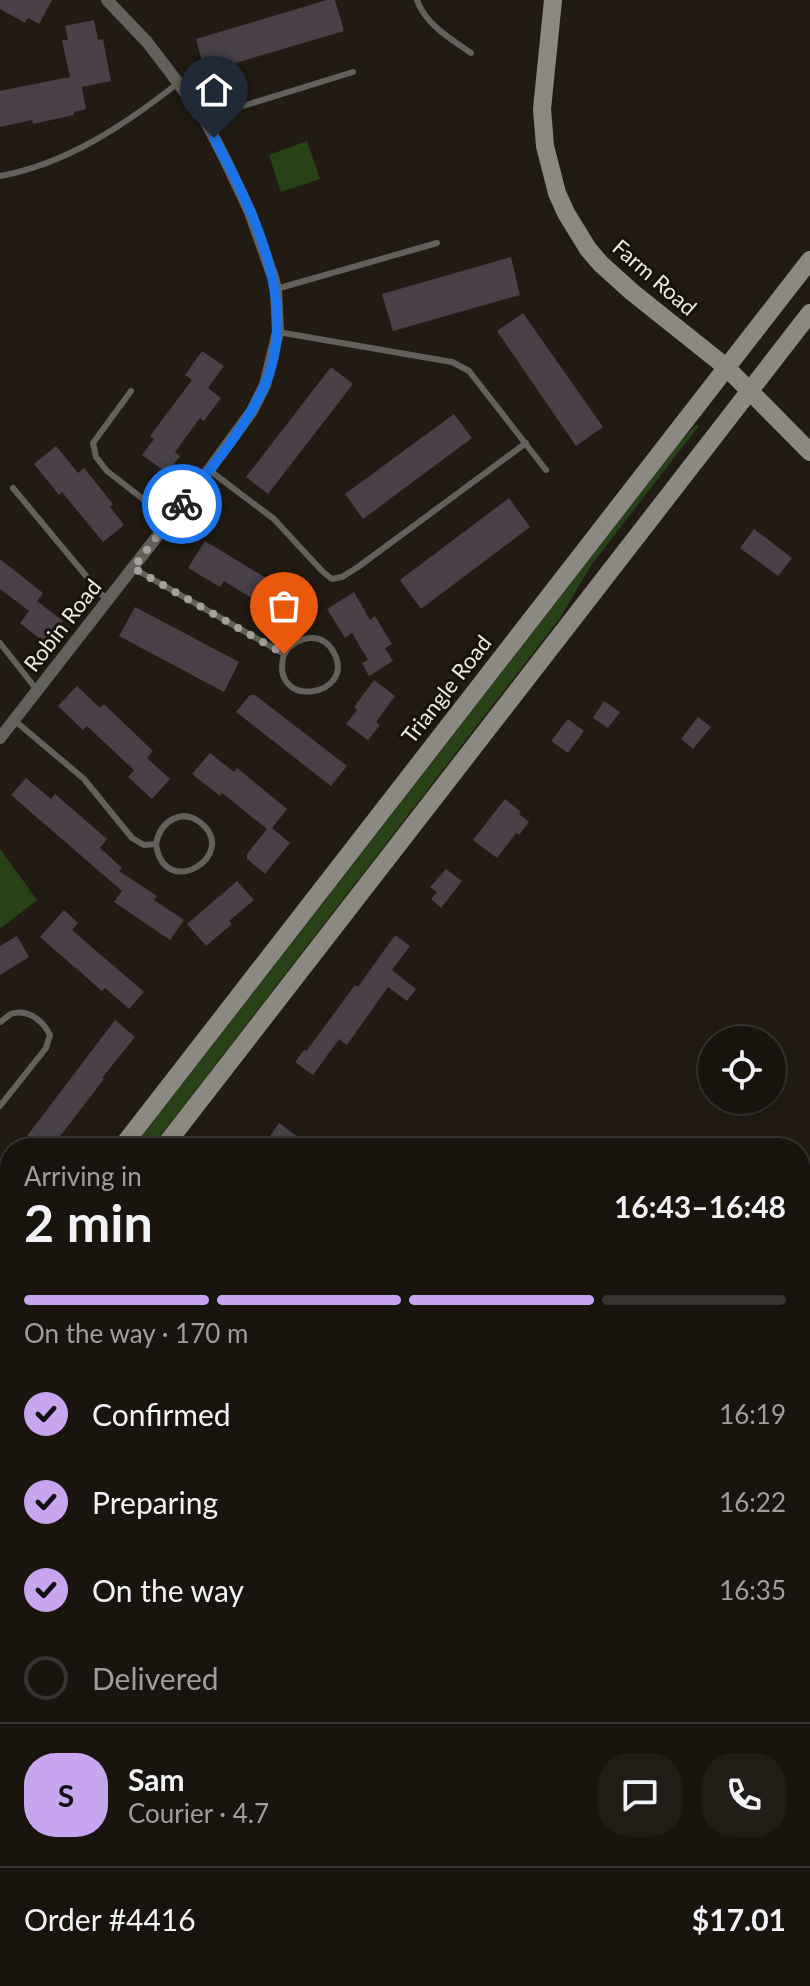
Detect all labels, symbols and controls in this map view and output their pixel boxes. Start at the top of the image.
pin [180,56,248,138]
icon: home [192,68,236,112]
street label: Farm Road [608,233,702,321]
courier [142,464,222,544]
icon: bike [160,482,204,526]
pin [250,572,318,654]
street label: Robin Road [18,573,106,677]
icon: bag [262,584,306,628]
street label: Triangle Road [395,630,497,748]
map controls [698,1026,786,1114]
button: locate [698,1026,786,1114]
text: Arriving in [24,1160,142,1192]
text: 16:43–16:48 [614,1188,786,1224]
text: 2 min [24,1191,153,1253]
text: On the way · 170 m [24,1317,248,1349]
icon: check [24,1392,68,1436]
text: Confirmed [92,1396,231,1432]
text: 16:19 [719,1398,786,1430]
icon: check [24,1480,68,1524]
text: Preparing [92,1484,218,1520]
text: 16:22 [719,1486,786,1518]
icon: check [24,1568,68,1612]
text: On the way [92,1572,244,1608]
text: 16:35 [719,1574,786,1606]
text: Delivered [92,1660,219,1696]
button: chat [598,1753,682,1837]
button: phone [702,1753,786,1837]
text: Sam [128,1761,185,1797]
text: S [58,1777,74,1813]
text: Courier · 4.7 [128,1797,269,1829]
text: Order #4416 [24,1901,196,1937]
text: $17.01 [692,1901,786,1937]

